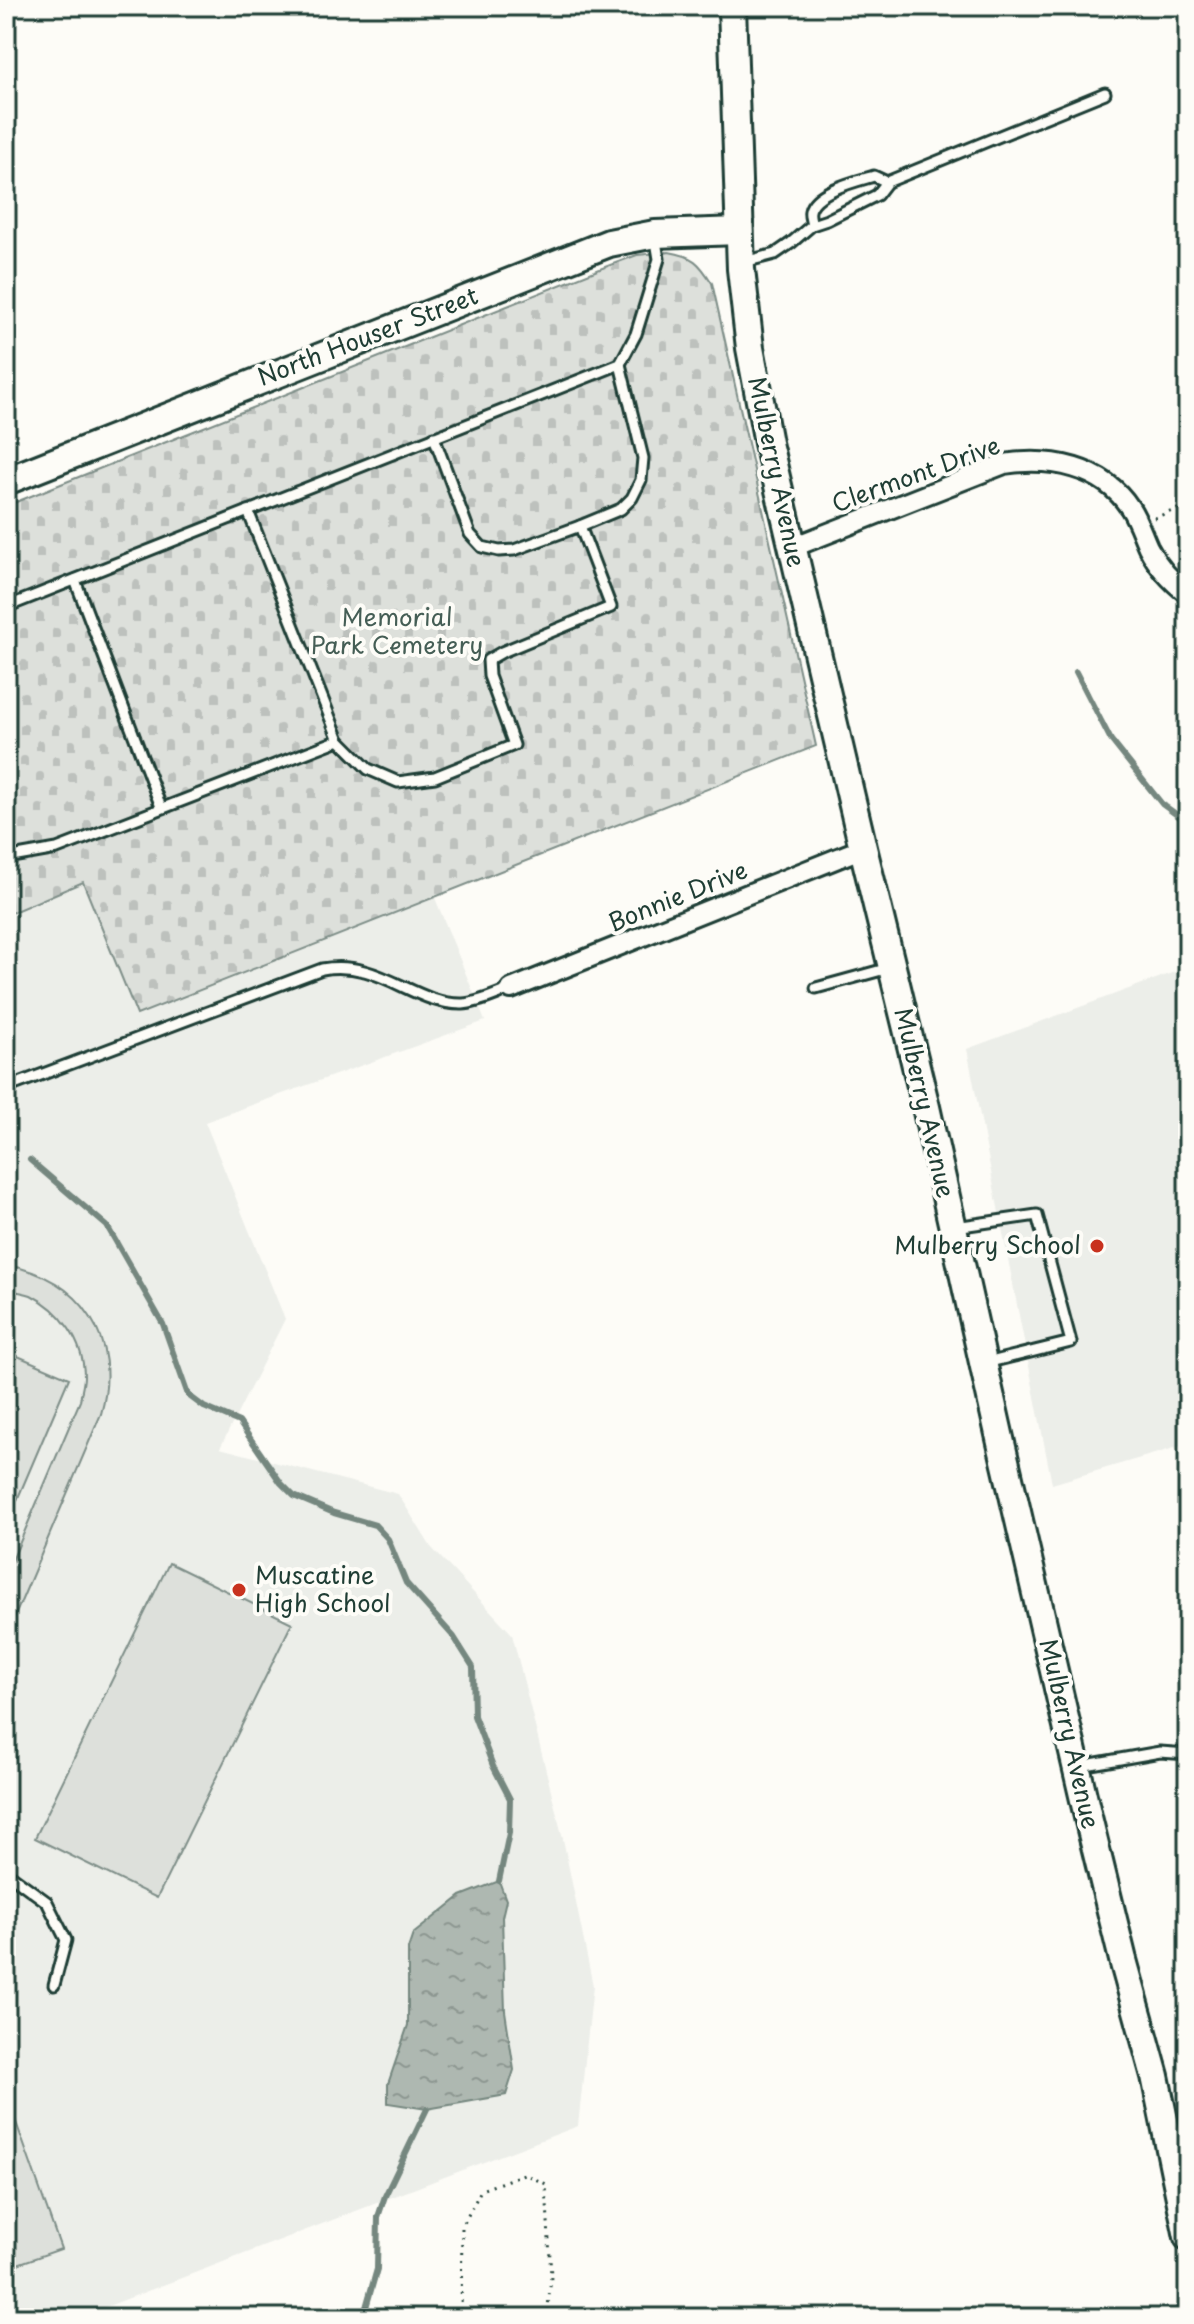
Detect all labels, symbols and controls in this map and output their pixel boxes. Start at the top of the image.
street label: North Houser Street [252,276,483,394]
street label: Mulberry Avenue [740,373,816,570]
street label: Clermont Drive [826,426,1005,520]
park label: Memorial Park Cemetery [311,598,483,662]
street label: Bonnie Drive [602,851,752,939]
street label: Mulberry Avenue [887,1004,965,1201]
place label: Mulberry School [894,1226,1081,1262]
marker: Mulberry School [1088,1237,1106,1255]
place label: Muscatine High School [255,1556,391,1620]
marker: Muscatine High School [230,1581,248,1599]
street label: Mulberry Avenue [1032,1635,1110,1832]

